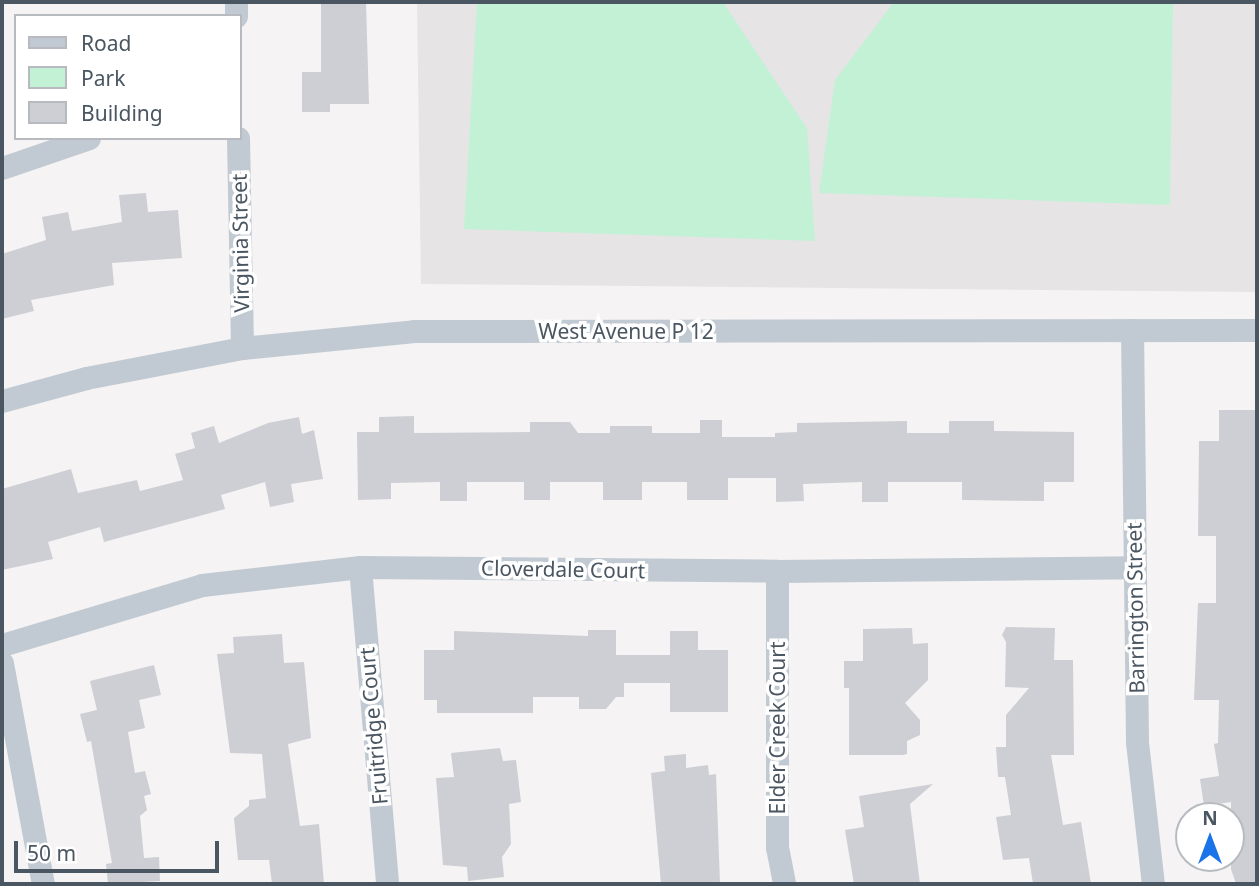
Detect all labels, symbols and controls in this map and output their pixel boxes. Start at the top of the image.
legend [14,14,242,140]
text: Road [81,29,131,57]
text: Park [81,64,125,92]
text: Building [81,99,163,127]
street label: Virginia Street [226,173,254,313]
street label: West Avenue P 12 [538,318,714,344]
street label: Barrington Street [1121,522,1149,694]
street label: Cloverdale Court [481,555,645,583]
street label: Elder Creek Court [764,641,790,815]
street label: Fruitridge Court [354,646,392,806]
north arrow [1175,802,1245,872]
text: N [1202,805,1218,831]
scale bar [18,826,222,870]
text: 50 m [27,839,76,867]

